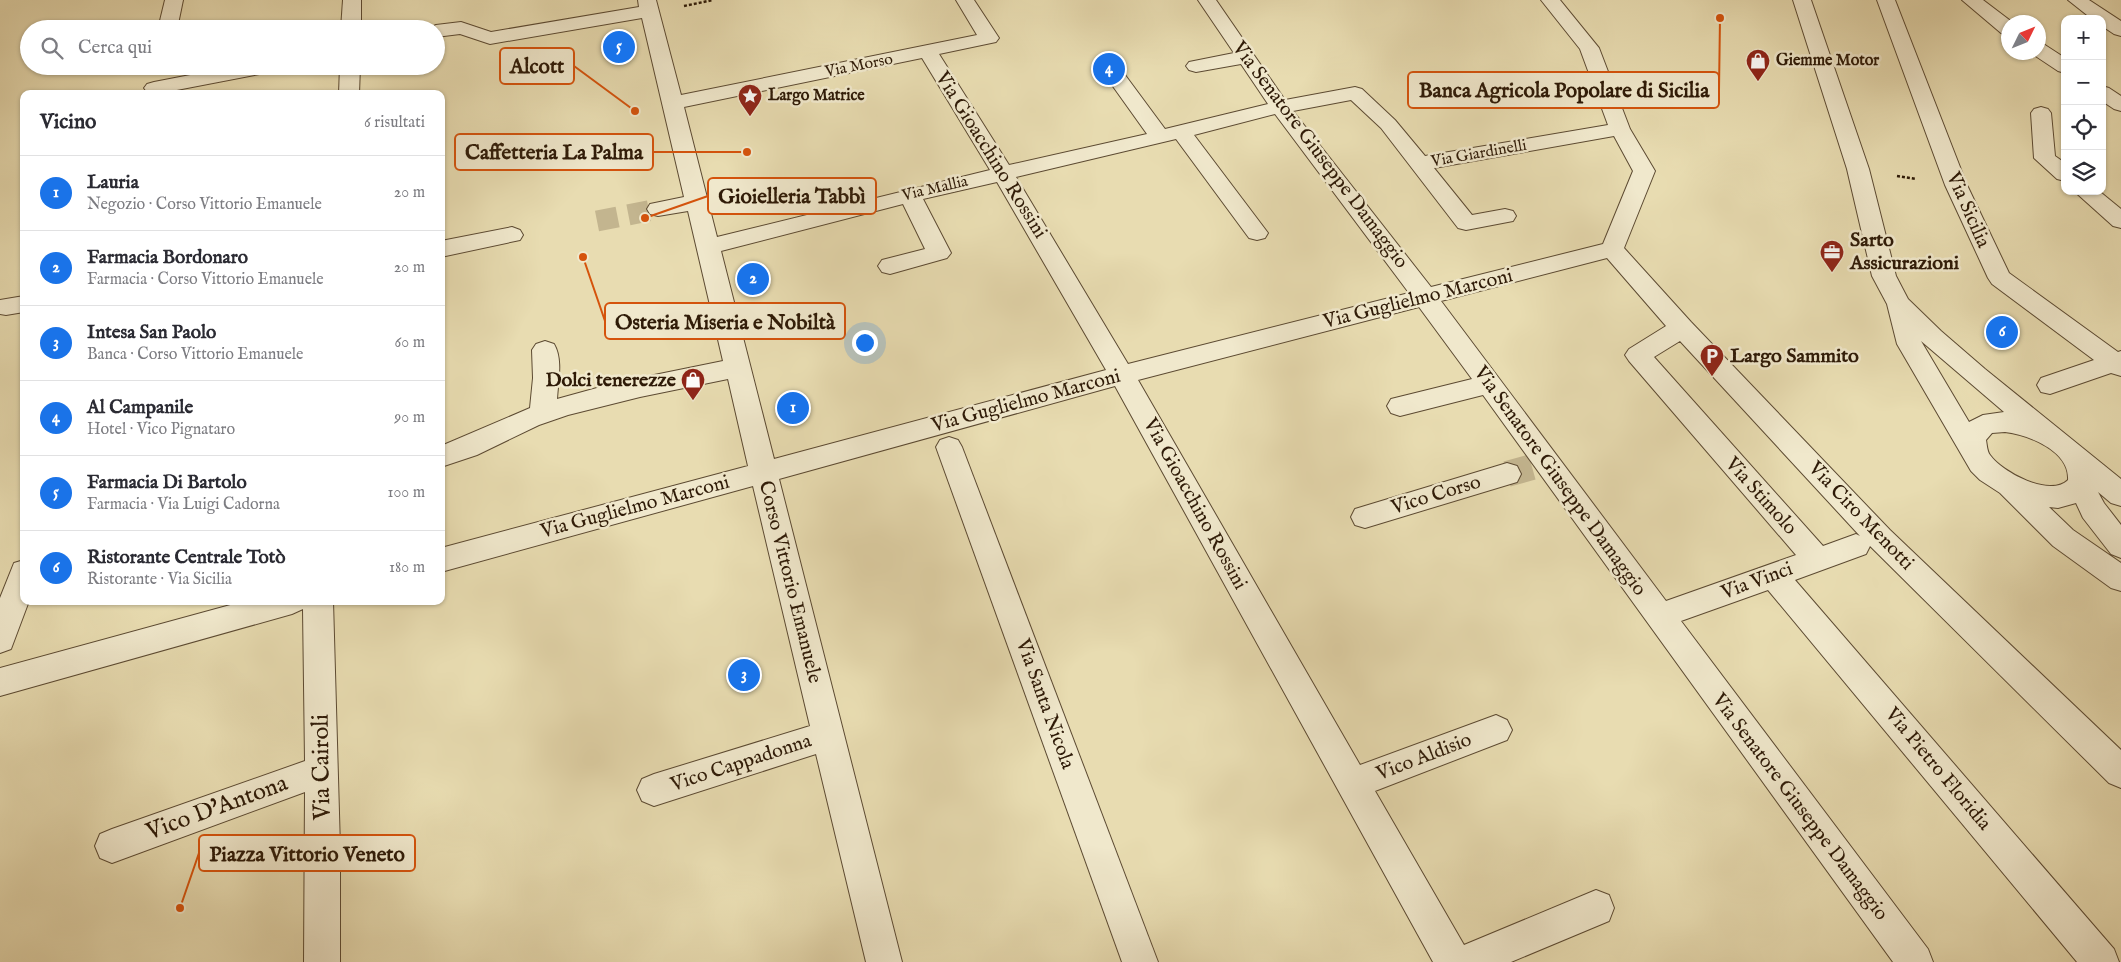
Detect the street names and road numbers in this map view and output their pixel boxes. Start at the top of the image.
street label: Via Senatore Giuseppe Damaggio [1226,36,1414,274]
street label: Via Morso [822,50,895,83]
street label: Via Gioacchino Rossini [929,66,1053,243]
street label: Via Giardinelli [1429,136,1528,172]
street label: Via Sicilia [1940,167,1996,252]
street label: Via Mallia [899,172,970,207]
street label: Via Guglielmo Marconi [1320,263,1515,335]
street label: Via Senatore Giuseppe Damaggio [1468,360,1652,601]
street label: Via Guglielmo Marconi [928,364,1123,439]
street label: Via Gioacchino Rossini [1137,413,1253,594]
street label: Via Stimolo [1719,451,1803,540]
street label: Via Ciro Menotti [1802,456,1919,576]
street label: Vico Corso [1387,469,1484,521]
street label: Via Guglielmo Marconi [537,470,732,545]
street label: Corso Vittorio Emanuele [753,478,827,686]
street label: Via Vinci [1717,557,1796,606]
street label: Via Santa Nicola [1010,635,1080,773]
street label: Via Senatore Giuseppe Damaggio [1706,688,1894,926]
street label: Via Pietro Floridia [1879,702,1997,836]
street label: Via Cairoli [306,714,338,821]
street label: Vico Aldisio [1372,727,1475,787]
street label: Vico Cappadonna [666,728,815,798]
street label: Vico D'Antona [141,768,293,848]

